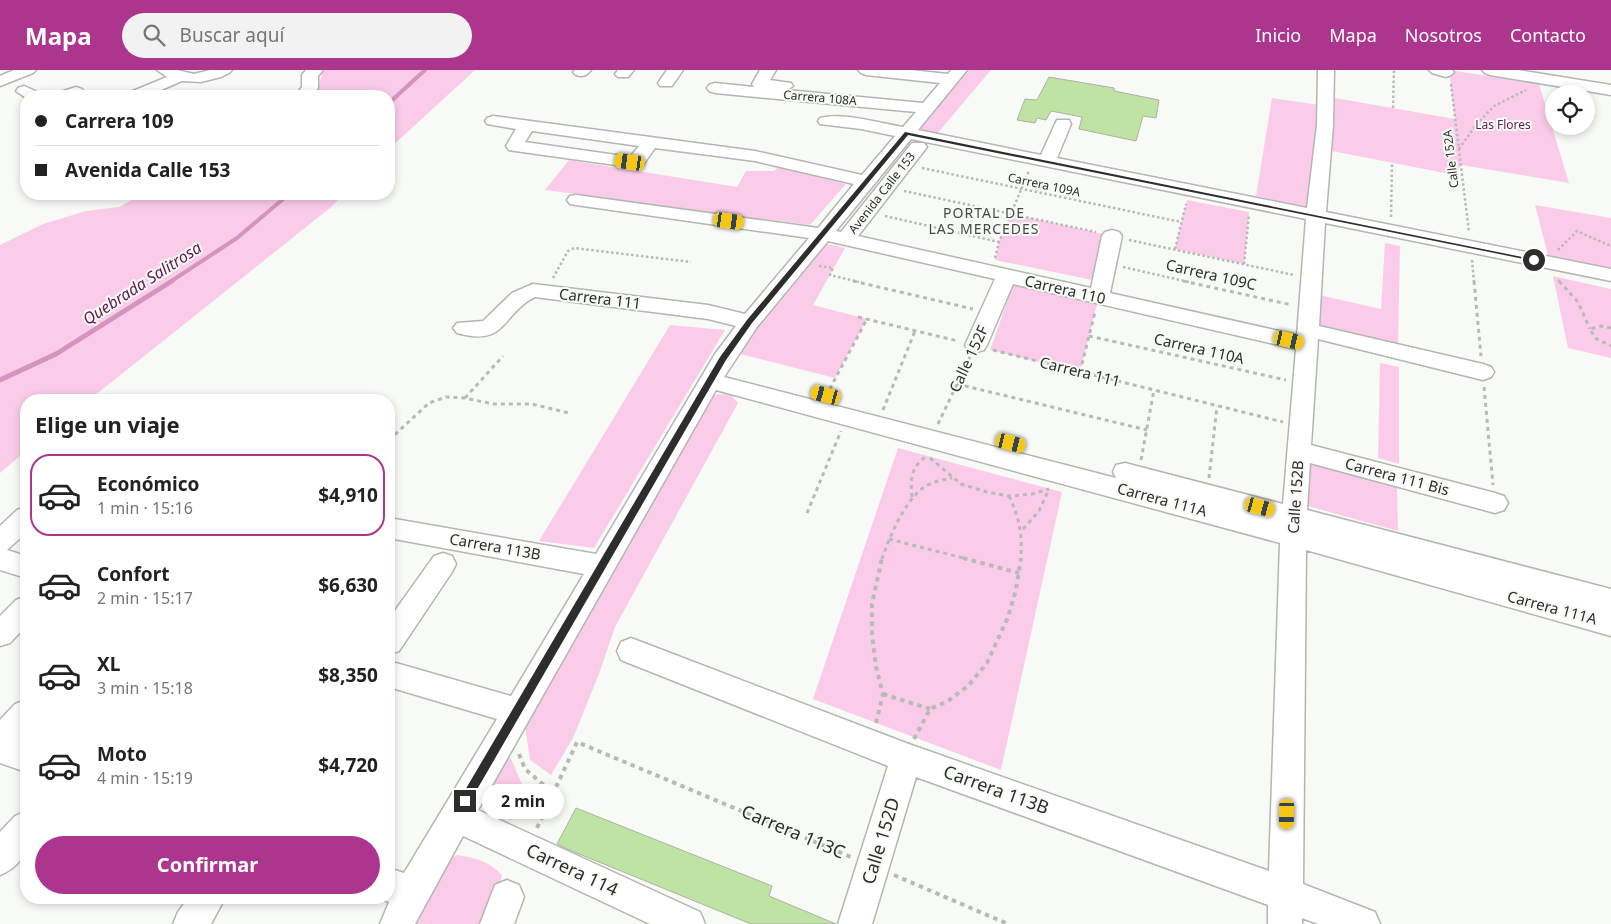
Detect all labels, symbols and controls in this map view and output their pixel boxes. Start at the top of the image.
search box [122,13,472,58]
text: Mapa [25,19,92,52]
icon: search [140,21,168,49]
text: Buscar aquí [180,22,284,48]
text: Inicio [1255,23,1301,47]
text: Mapa [1329,23,1377,47]
text: Nosotros [1405,23,1482,47]
text: Contacto [1510,23,1586,47]
map controls [1545,85,1595,135]
button: locate [1545,85,1595,135]
street label: Carrera 108A [783,86,858,109]
text: Carrera 109 [65,108,174,134]
park label: Las Flores [1475,116,1531,133]
street label: Calle 152A [1438,129,1463,189]
street label: Avenida Calle 153 [844,148,919,237]
car [614,152,645,172]
text: Avenida Calle 153 [65,157,231,183]
street label: Carrera 109A [1006,169,1082,201]
district label: PORTAL DE LAS MERCEDES [928,203,1040,238]
car [713,211,744,231]
water label: Quebrada Salitrosa [78,236,206,330]
route start [1523,249,1545,271]
street label: Carrera 109C [1164,254,1259,294]
street label: Carrera 110 [1023,270,1108,308]
street label: Carrera 111 [558,283,642,313]
street label: Calle 152F [944,322,992,395]
street label: Carrera 110A [1152,328,1247,368]
car [1272,329,1305,351]
street label: Carrera 111 [1038,351,1123,391]
car [809,384,842,406]
text: Elige un viaje [35,409,180,439]
car [994,432,1027,454]
street label: Carrera 111 Bis [1343,453,1452,500]
street label: Calle 152B [1282,460,1308,534]
text: Económico [97,471,199,497]
icon: car [37,473,82,518]
street label: Carrera 111A [1115,477,1210,521]
text: $4,910 [318,482,378,508]
car [1243,496,1276,518]
text: 1 min · 15:16 [97,497,193,519]
street label: Carrera 113B [448,528,542,564]
text: Confort [97,561,169,587]
icon: car [37,563,82,608]
text: $6,630 [318,572,378,598]
street label: Carrera 111A [1505,585,1600,629]
text: 2 min · 15:17 [97,587,193,609]
text: XL [97,651,120,677]
icon: car [37,653,82,698]
text: $8,350 [318,662,378,688]
text: 3 min · 15:18 [97,677,193,699]
text: Moto [97,741,147,767]
icon: car [37,743,82,788]
text: $4,720 [318,752,378,778]
street label: Carrera 113B [940,759,1052,819]
text: 4 min · 15:19 [97,767,193,789]
callout: 2 min [482,784,565,818]
route end [454,790,476,812]
text: 2 min [501,790,545,812]
street label: Calle 152D [855,794,905,887]
street label: Carrera 113C [738,798,849,864]
car [1279,799,1294,829]
button: Confirmar [35,836,380,894]
street label: Carrera 114 [523,837,622,901]

